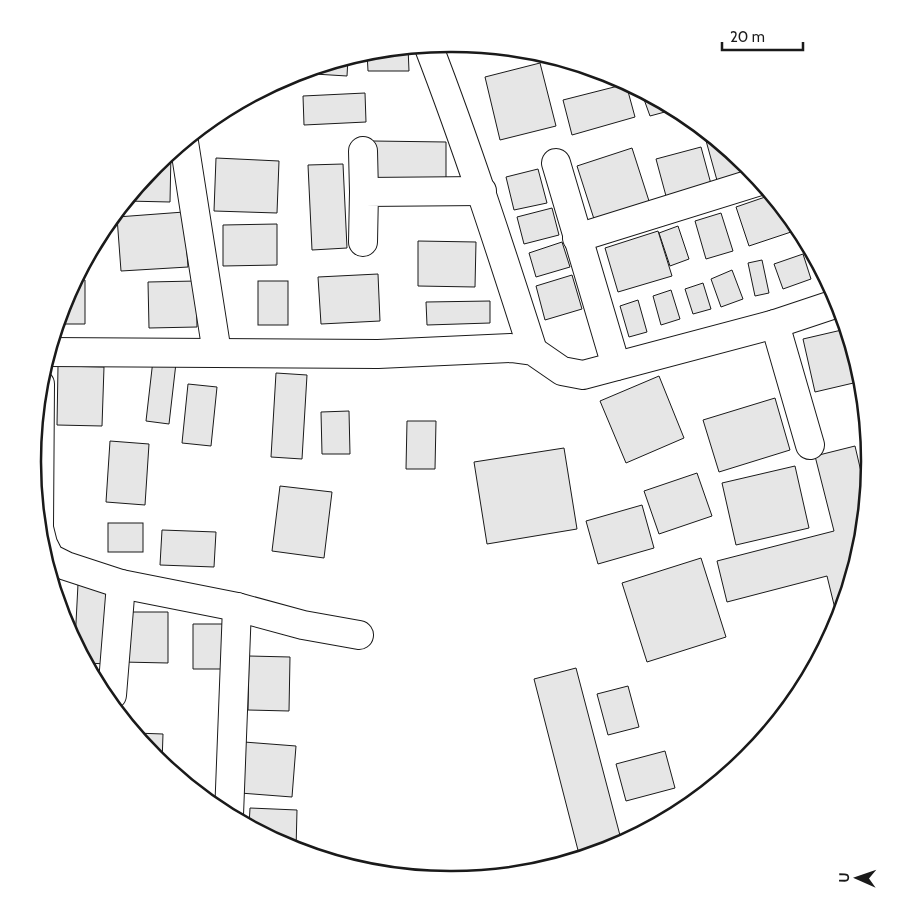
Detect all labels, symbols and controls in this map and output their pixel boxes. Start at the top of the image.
scale bar [722,20,803,52]
text: 20 m [730,28,765,46]
north arrow [832,853,882,903]
text: U [835,872,853,883]

